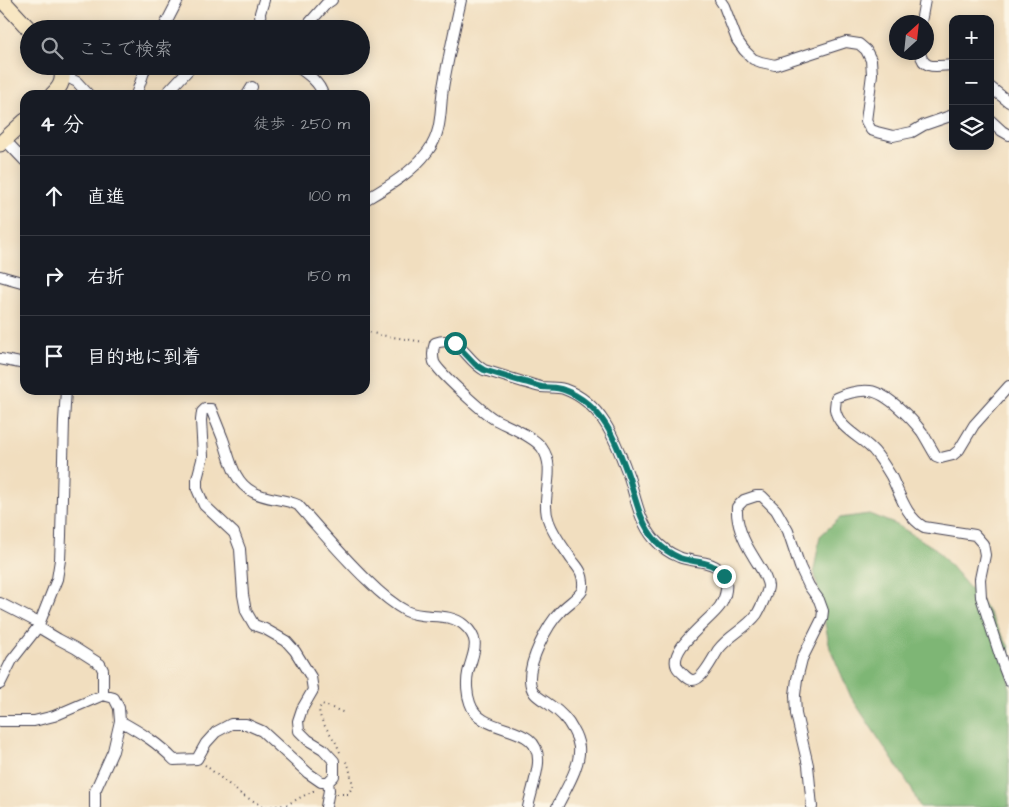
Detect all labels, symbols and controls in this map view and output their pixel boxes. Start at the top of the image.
north arrow [889,15,934,60]
map controls [949,15,994,150]
button: + [949,15,994,60]
search box [20,20,370,75]
icon: search [38,34,66,62]
text: ここで検索 [78,36,173,63]
button: − [949,60,994,105]
button: layers [949,105,994,150]
text: 4 分 [40,110,84,139]
text: 徒歩 · 250 m [253,113,350,135]
icon: ahead [40,182,68,210]
text: 直進 [87,184,125,211]
text: 100 m [309,185,350,207]
icon: right [40,262,68,290]
text: 右折 [87,264,125,291]
text: 150 m [308,265,350,287]
route start [444,332,467,355]
icon: arrive [40,342,68,370]
text: 目的地に到着 [87,344,201,371]
route end [713,565,736,588]

